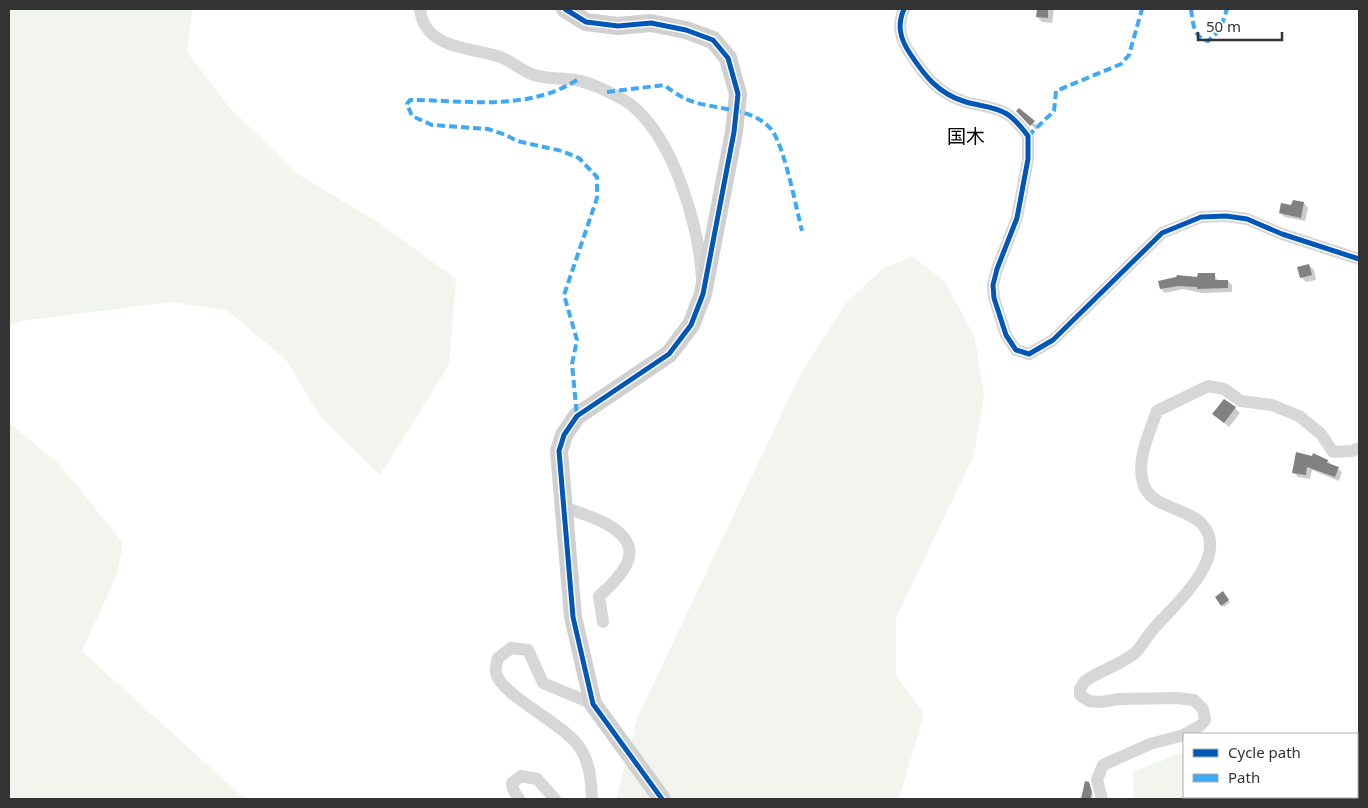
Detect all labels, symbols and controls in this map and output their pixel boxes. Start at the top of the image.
scale bar [1198,10,1282,42]
text: 50 m [1206,16,1241,36]
district label: 国木 [947,123,985,149]
legend [1183,733,1358,798]
text: Cycle path [1228,742,1301,762]
text: Path [1228,767,1260,787]

